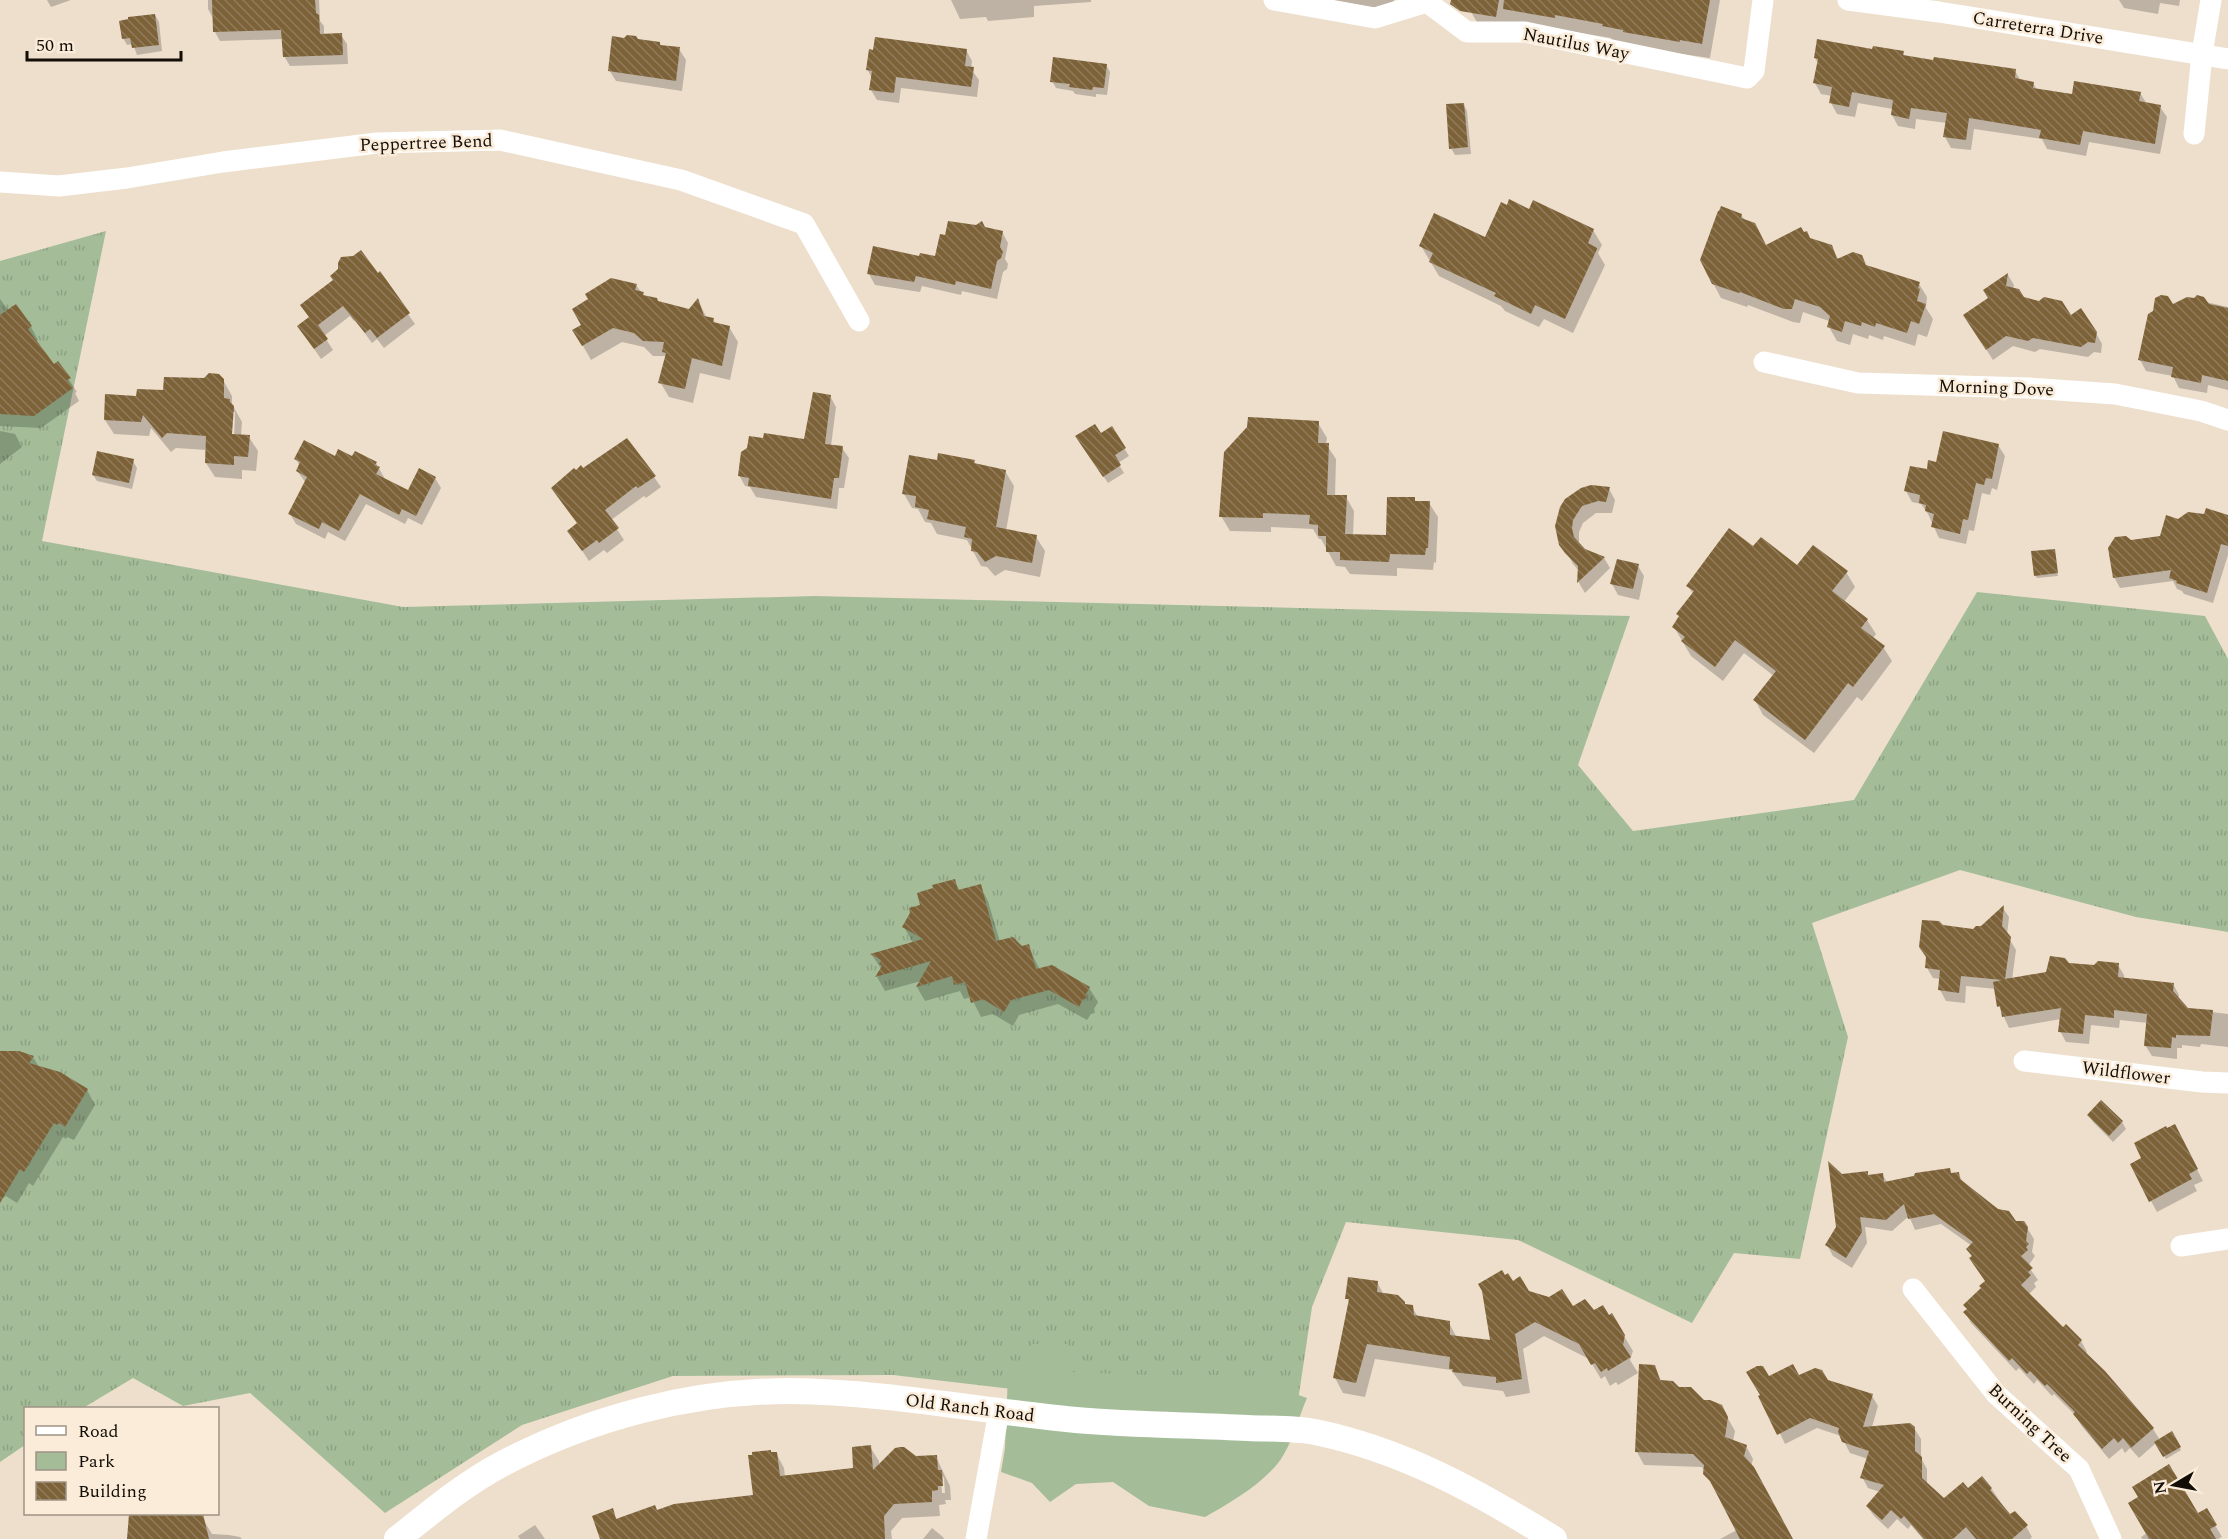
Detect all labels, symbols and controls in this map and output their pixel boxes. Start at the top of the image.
street label: Carreterra Drive [1971,4,2105,52]
street label: Nautilus Way [1521,20,1633,68]
scale bar [27,24,182,62]
text: 50 m [36,32,74,59]
street label: Peppertree Bend [359,127,493,159]
street label: Morning Dove [1938,372,2054,404]
street label: Wildflower [2080,1054,2172,1092]
street label: Burning Tree [1982,1377,2078,1469]
street label: Old Ranch Road [904,1387,1036,1429]
legend [24,1407,219,1515]
text: Road [78,1418,119,1445]
text: Park [78,1448,115,1475]
north arrow [2144,1455,2204,1515]
text: Building [78,1478,147,1505]
text: N [2147,1479,2173,1496]

